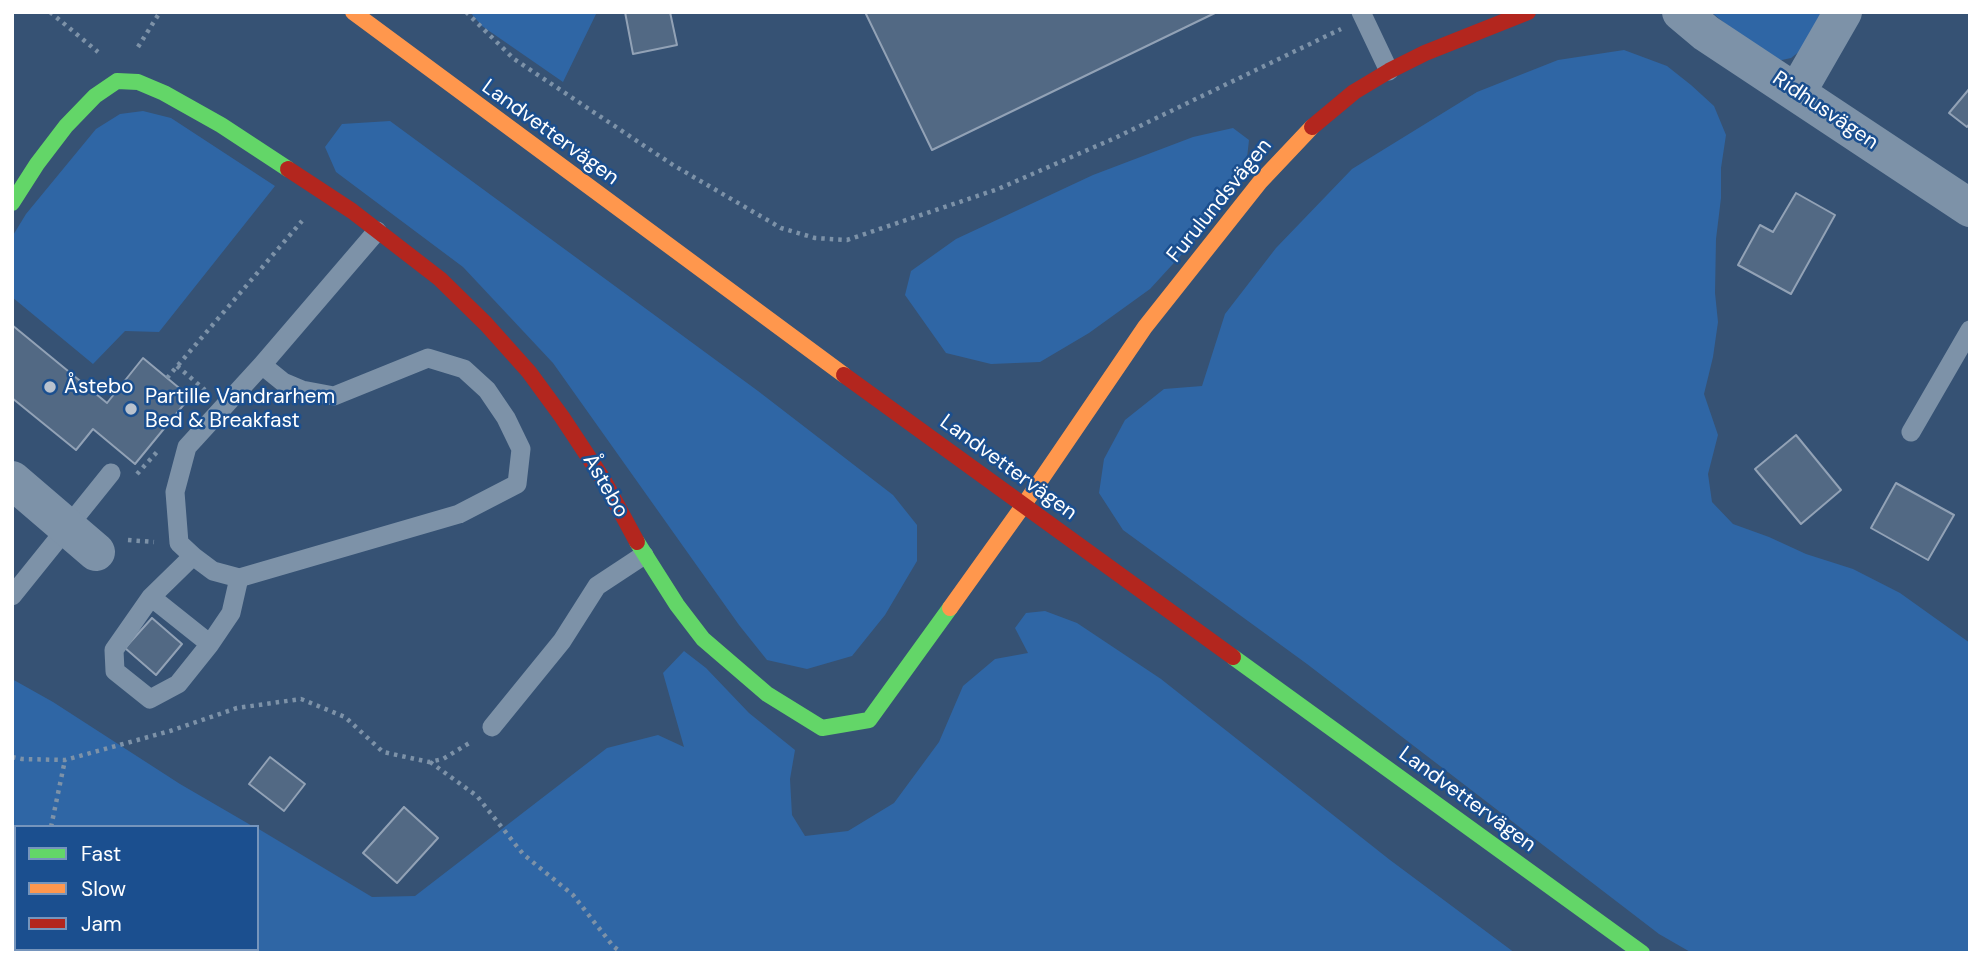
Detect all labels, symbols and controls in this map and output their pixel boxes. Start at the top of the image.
street label: Ridhusvägen [1767,66,1883,156]
street label: Landvettervägen [477,75,623,191]
street label: Furulundsvägen [1162,134,1278,268]
place label: Åstebo [64,374,133,400]
marker: Åstebo [42,379,58,395]
place label: Partille Vandrarhem Bed & Breakfast [145,384,335,434]
marker: Partille Vandrarhem Bed & Breakfast [123,401,139,417]
street label: Landvettervägen [935,410,1081,526]
street label: Åstebo [577,450,633,522]
street label: Landvettervägen [1394,742,1540,858]
legend [14,825,259,951]
text: Fast [81,840,121,868]
text: Slow [81,875,126,903]
text: Jam [81,910,122,938]

